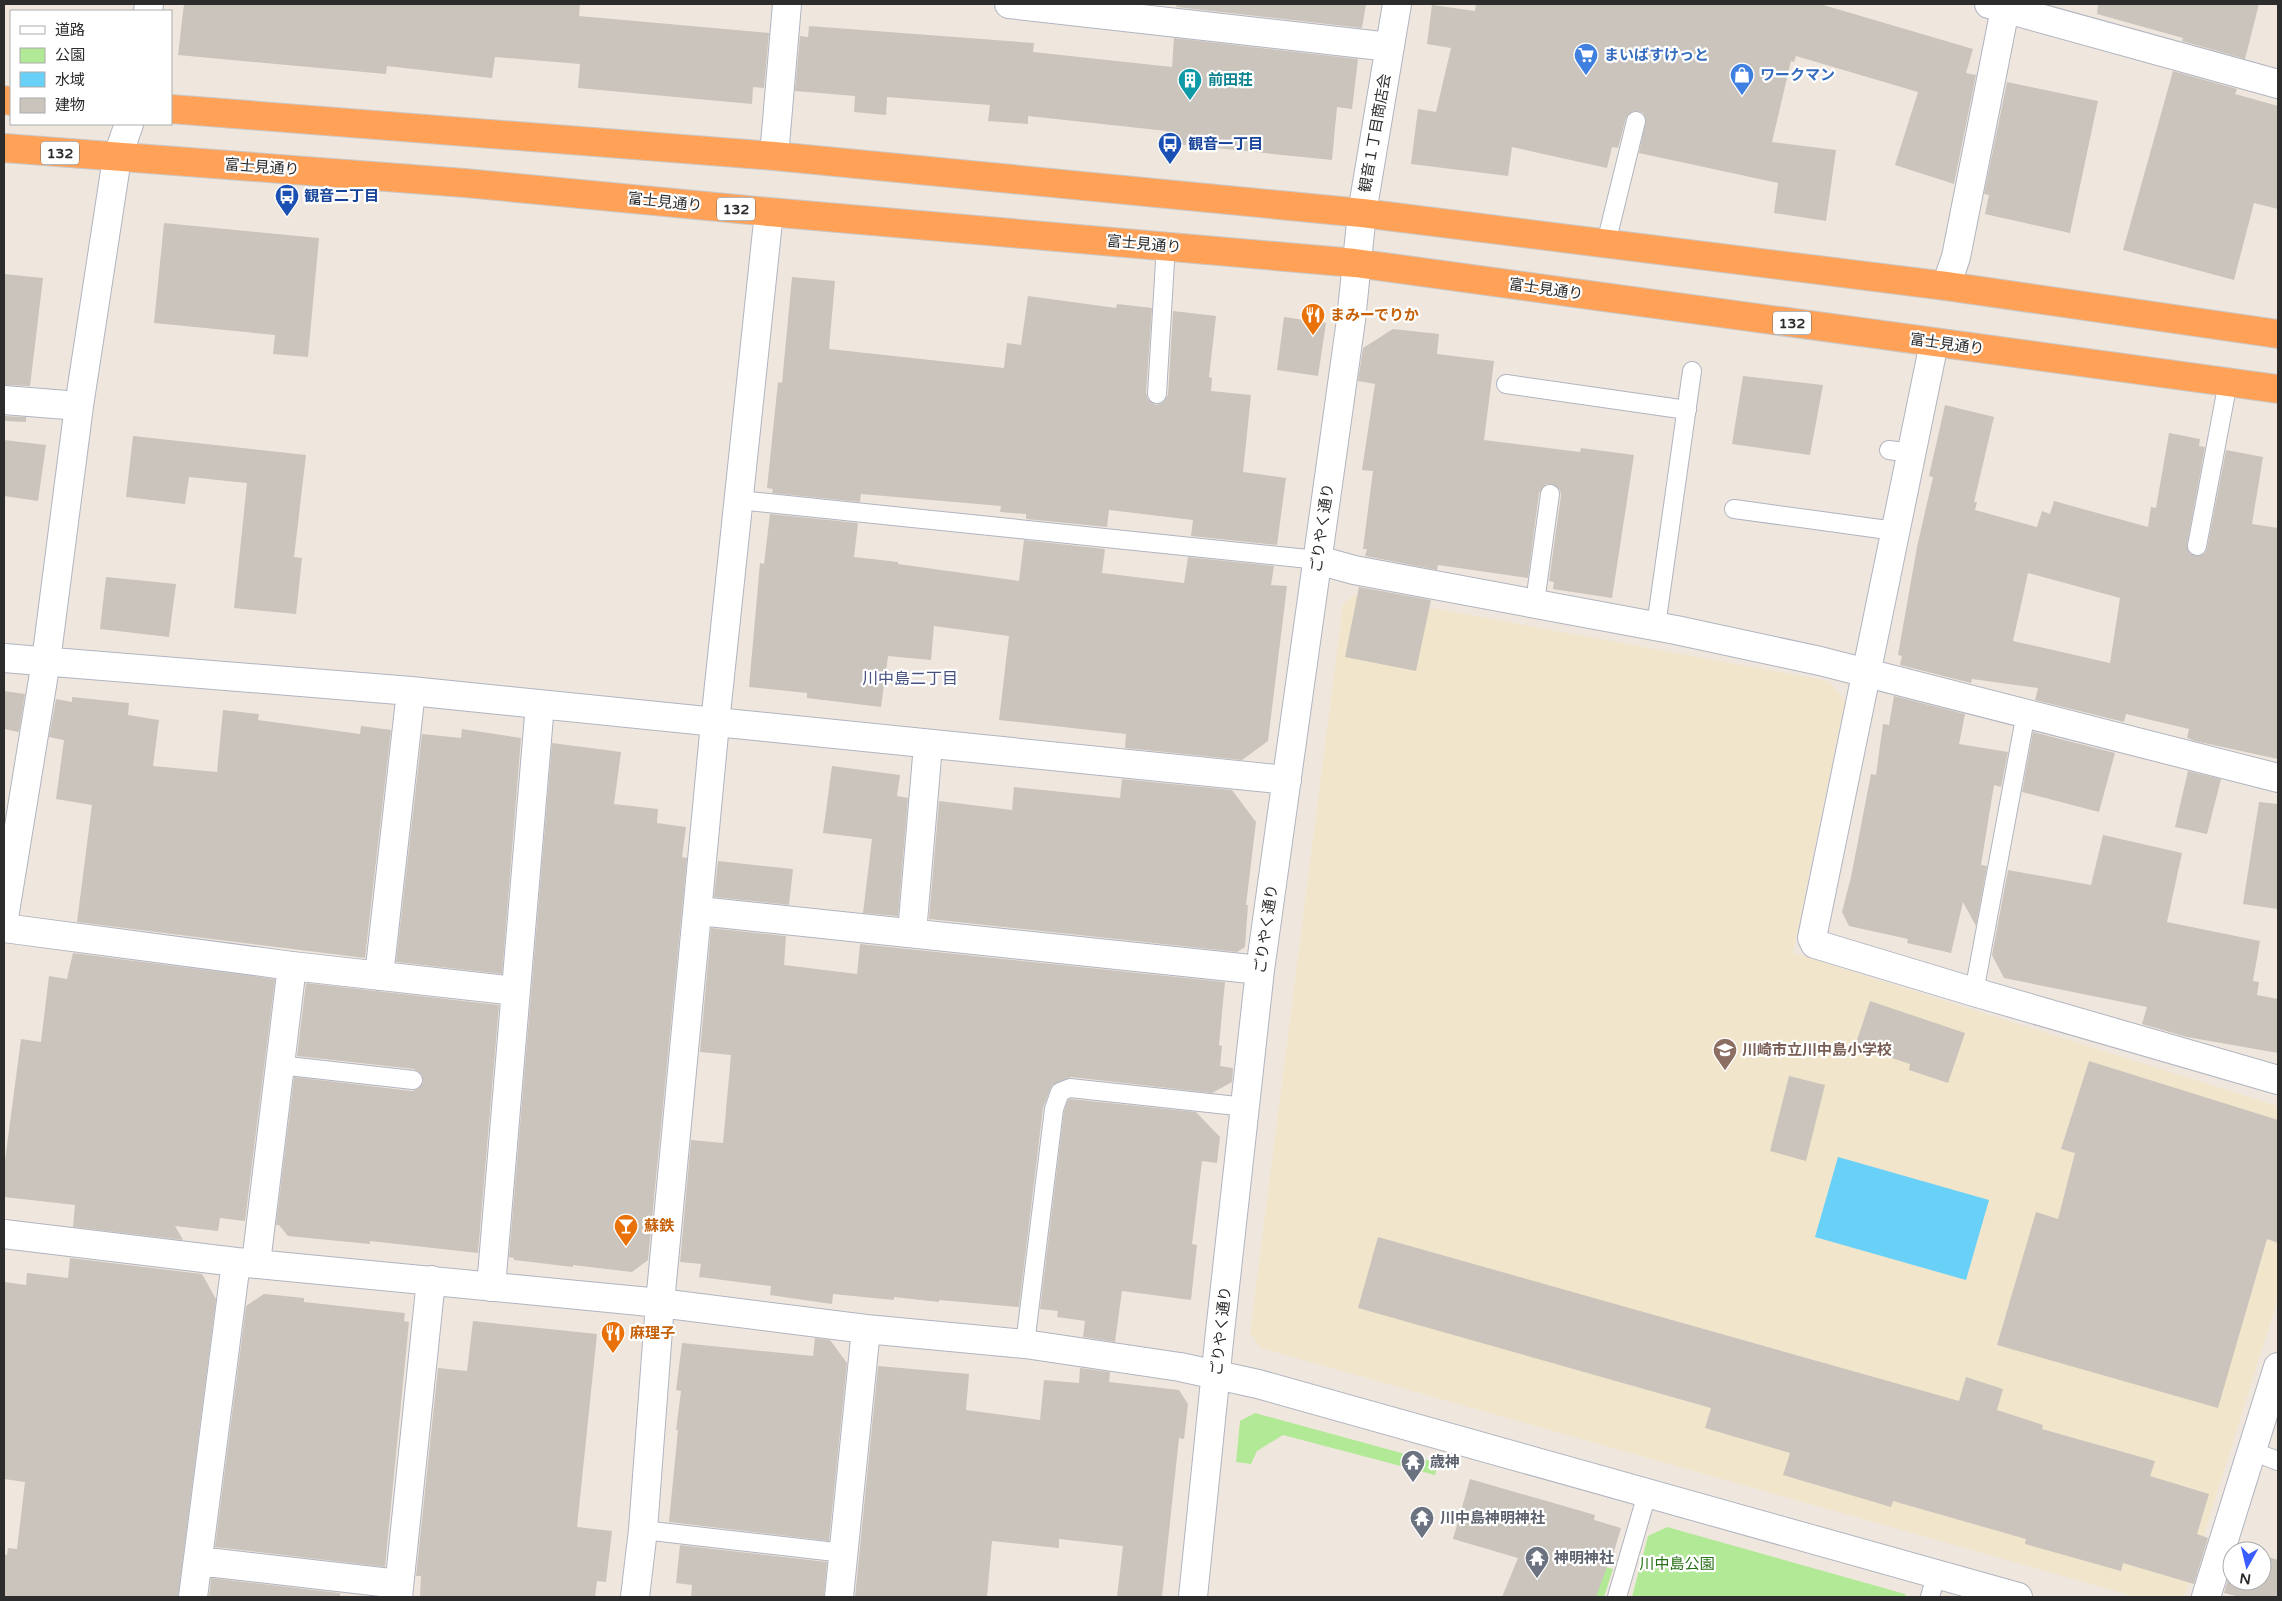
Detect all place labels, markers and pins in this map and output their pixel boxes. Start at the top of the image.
supermarket icon: まいばすけっと [1573,42,1599,76]
place label: まいばすけっと [1604,46,1709,64]
shop icon: ワークマン [1729,62,1755,96]
place label: ワークマン [1760,66,1835,84]
building icon: 前田荘 [1177,67,1203,101]
place label: 前田荘 [1208,71,1253,89]
bus stop icon: 観音一丁目 [1157,131,1183,165]
place label: 観音一丁目 [1188,135,1263,153]
bus stop icon: 観音二丁目 [274,183,300,217]
place label: 観音二丁目 [304,187,379,205]
restaurant icon: まみーでりか [1300,302,1326,336]
place label: まみーでりか [1330,306,1419,324]
school or university icon: 川崎市立川中島小学校 [1712,1037,1738,1071]
place label: 川崎市立川中島小学校 [1742,1041,1892,1059]
bar icon: 蘇鉄 [613,1213,639,1247]
place label: 蘇鉄 [644,1217,675,1235]
restaurant icon: 麻理子 [600,1320,626,1354]
place label: 麻理子 [630,1324,675,1342]
temple icon: 歳神 [1400,1449,1426,1483]
place label: 歳神 [1430,1453,1460,1471]
temple icon: 川中島神明神社 [1409,1505,1435,1539]
place label: 川中島神明神社 [1440,1509,1545,1527]
temple icon: 神明神社 [1524,1545,1550,1579]
place label: 神明神社 [1553,1549,1614,1567]

